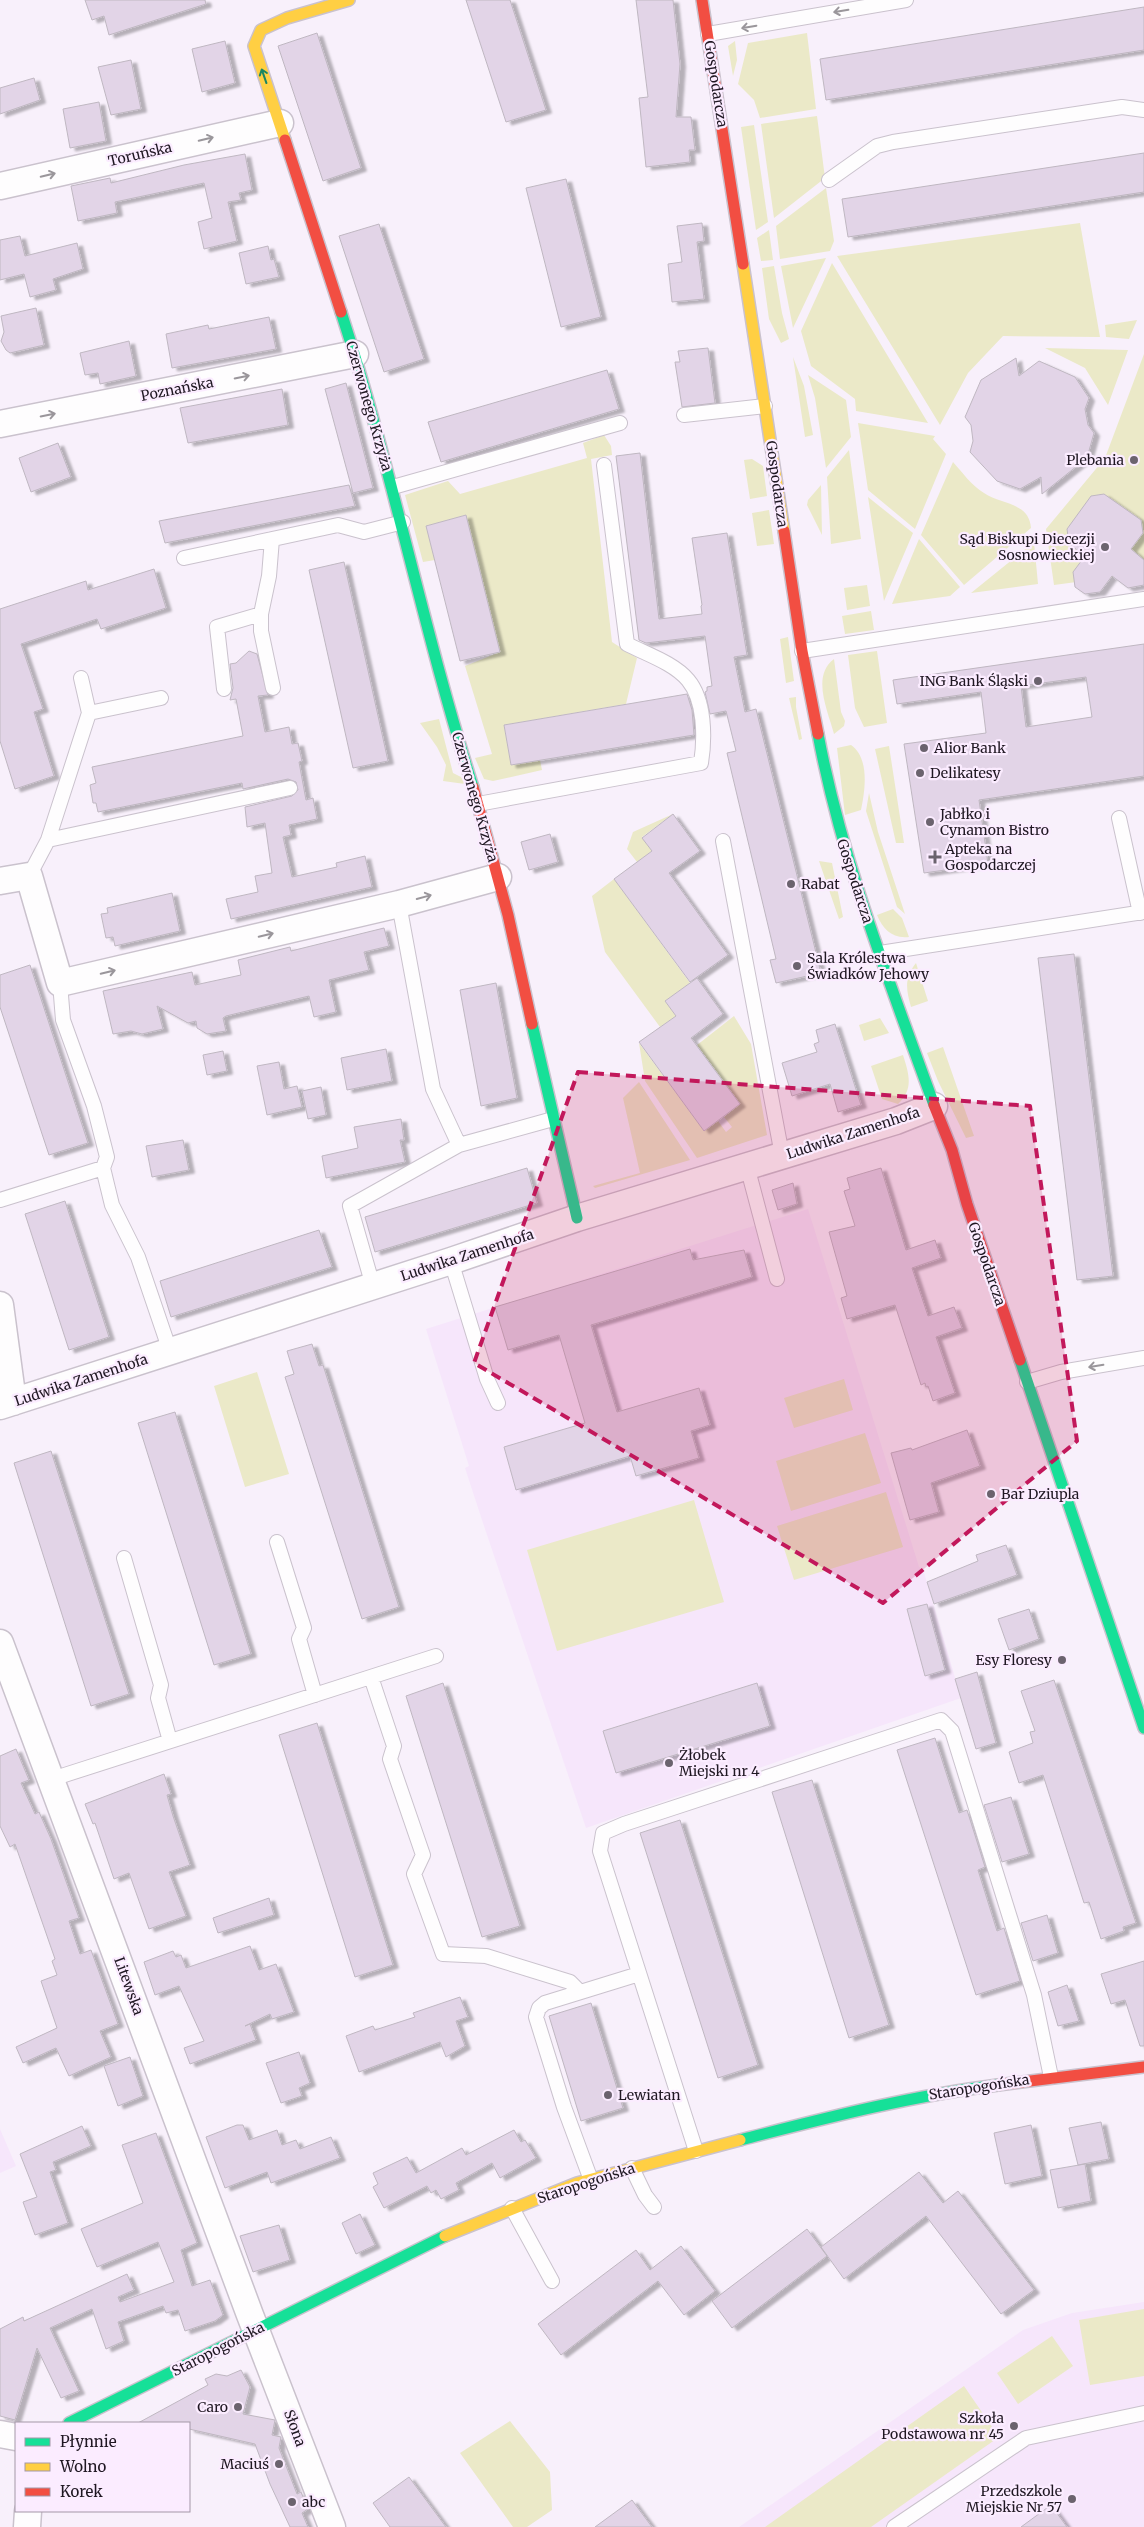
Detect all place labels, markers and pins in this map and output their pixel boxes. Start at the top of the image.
place label: Plebania [1066,451,1124,469]
marker: Plebania [1128,454,1140,466]
place label: Sąd Biskupi Diecezji Sosnowieckiej [960,530,1095,564]
marker: Sąd Biskupi Diecezji Sosnowieckiej [1099,541,1111,553]
place label: ING Bank Śląski [919,672,1028,690]
marker: ING Bank Śląski [1032,675,1044,687]
place label: Alior Bank [933,739,1006,757]
marker: Alior Bank [918,742,930,754]
place label: Delikatesy [930,764,1002,782]
marker: Delikatesy [914,767,926,779]
place label: Jabłko i Cynamon Bistro [939,805,1049,839]
marker: Jabłko i Cynamon Bistro [924,816,936,828]
place label: Apteka na Gospodarczej [944,840,1036,874]
marker: Apteka na Gospodarczej [929,851,941,863]
place label: Rabat [801,875,840,893]
marker: Rabat [785,878,797,890]
place label: Sala Królestwa Świadków Jehowy [807,949,930,983]
marker: Sala Królestwa Świadków Jehowy [791,960,803,972]
place label: Bar Dziupla [1001,1485,1080,1503]
marker: Bar Dziupla [985,1488,997,1500]
place label: Esy Floresy [975,1651,1053,1669]
marker: Esy Floresy [1056,1654,1068,1666]
place label: Żłobek Miejski nr 4 [679,1746,760,1780]
marker: Żłobek Miejski nr 4 [663,1757,675,1769]
place label: Lewiatan [618,2086,681,2104]
marker: Lewiatan [602,2089,614,2101]
place label: Caro [197,2398,228,2416]
marker: Caro [232,2401,244,2413]
place label: Szkoła Podstawowa nr 45 [881,2409,1004,2443]
marker: Szkoła Podstawowa nr 45 [1008,2420,1020,2432]
place label: Maciuś [221,2455,269,2473]
marker: Maciuś [273,2458,285,2470]
place label: Przedszkole Miejskie Nr 57 [966,2482,1062,2516]
place label: abc [302,2493,325,2511]
marker: Przedszkole Miejskie Nr 57 [1066,2493,1078,2505]
marker: abc [286,2496,298,2508]

